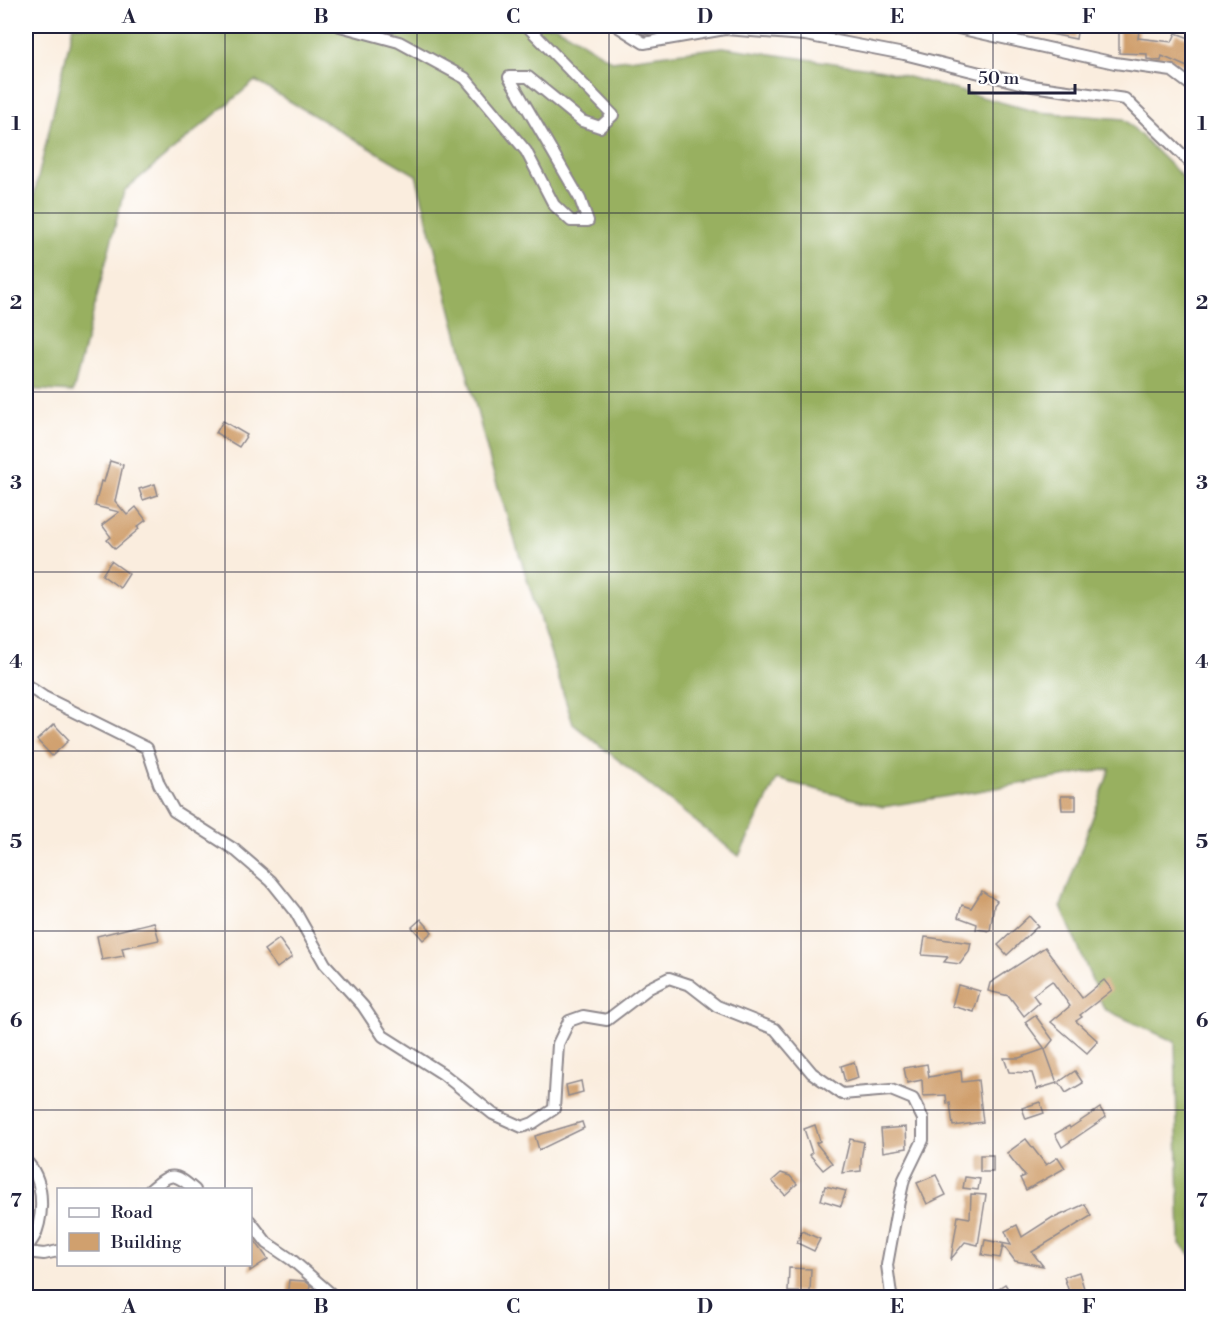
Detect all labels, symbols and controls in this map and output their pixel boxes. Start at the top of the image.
text: A [121,5,137,30]
text: B [313,5,329,30]
text: C [506,5,520,30]
text: D [697,5,713,30]
text: E [890,5,904,30]
text: F [1082,5,1096,30]
scale bar [969,57,1076,95]
text: 50 m [978,67,1020,90]
text: 1 [11,112,21,137]
text: 1 [1197,112,1207,137]
text: 2 [10,291,22,316]
text: 2 [1196,291,1208,316]
text: 3 [10,471,22,496]
text: 3 [1196,471,1208,496]
text: 4 [9,650,23,675]
text: 4 [1195,650,1209,675]
text: 5 [10,830,22,855]
text: 5 [1196,830,1208,855]
text: 6 [10,1009,23,1034]
text: 6 [1196,1009,1209,1034]
legend [57,1188,252,1266]
text: 7 [10,1189,22,1214]
text: 7 [1196,1189,1208,1214]
text: Road [111,1201,154,1224]
text: Building [110,1231,182,1254]
text: A [121,1295,137,1320]
text: B [313,1295,329,1320]
text: C [506,1295,520,1320]
text: D [697,1295,713,1320]
text: E [890,1295,904,1320]
text: F [1082,1295,1096,1320]

